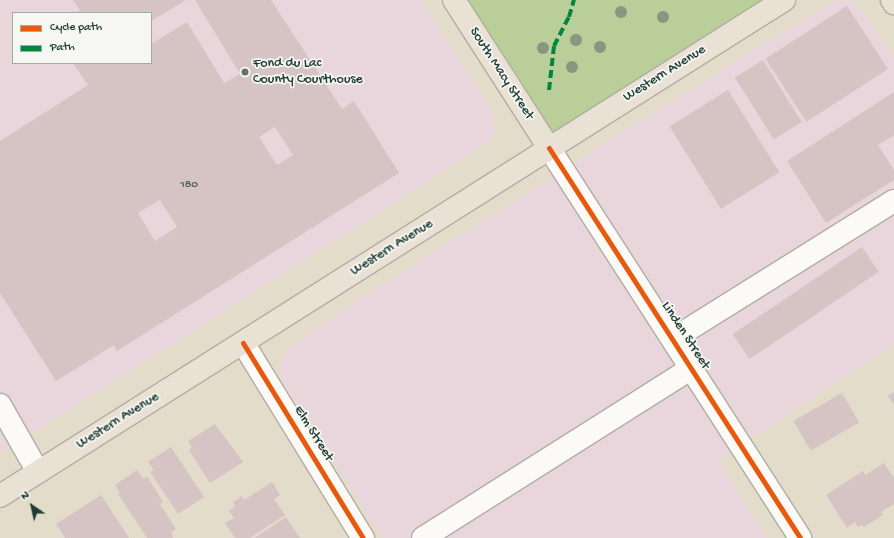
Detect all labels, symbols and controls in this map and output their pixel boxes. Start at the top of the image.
legend [12,12,152,64]
text: Cycle path [50,21,102,35]
street label: South Macy Street [465,25,537,123]
text: Path [50,41,75,55]
street label: Western Avenue [621,42,709,106]
place label: Fond du Lac County Courthouse [253,56,363,88]
marker: Fond du Lac County Courthouse [240,67,250,77]
house number: 180 [180,179,198,193]
street label: Western Avenue [348,216,436,280]
street label: Linden Street [657,299,713,373]
street label: Western Avenue [74,389,162,453]
street label: Elm Street [289,403,337,465]
north arrow [12,486,52,526]
text: N [19,489,32,503]

